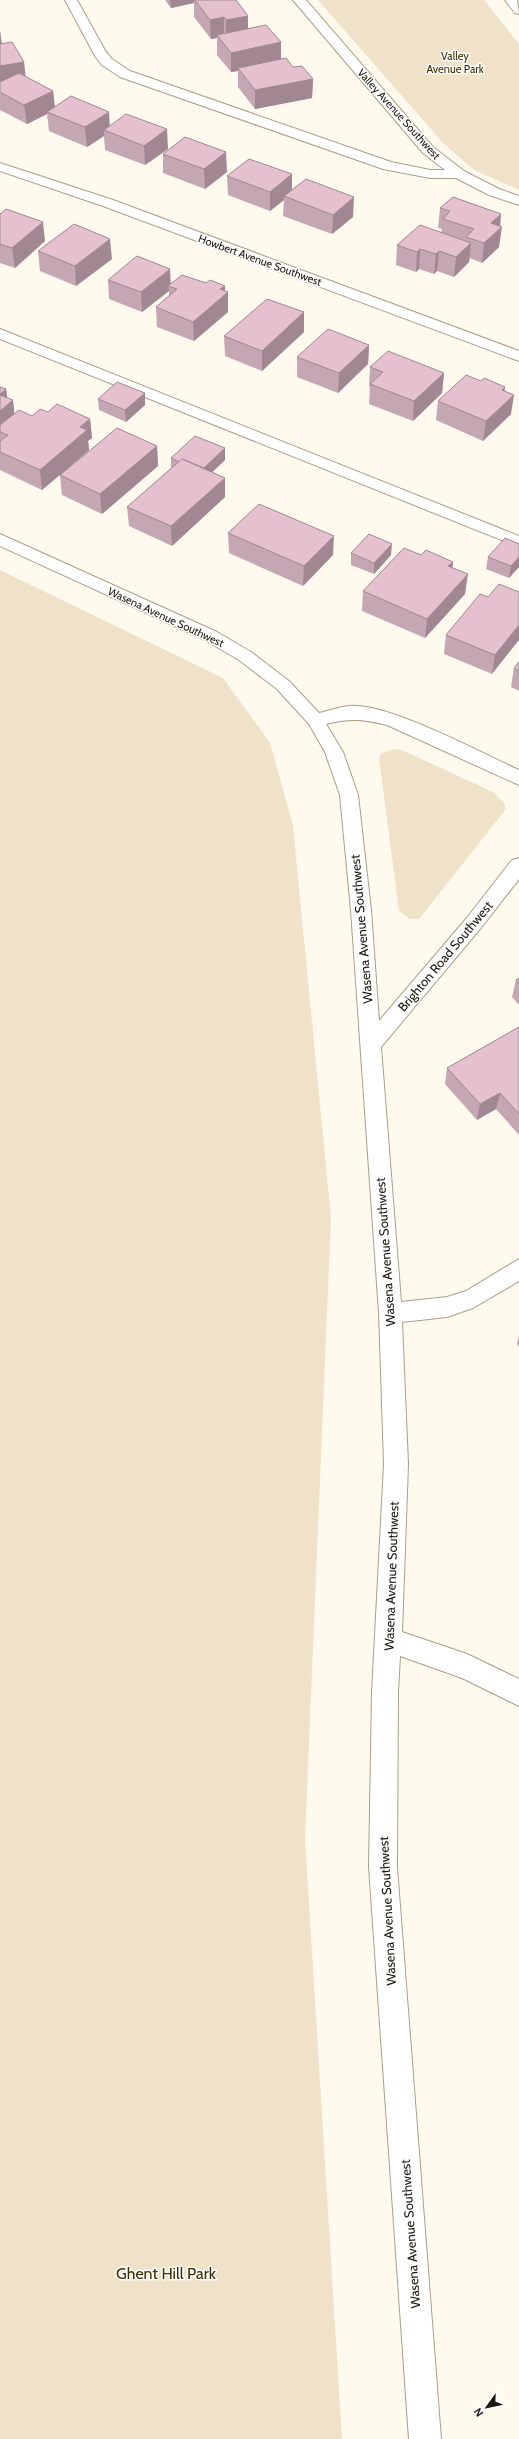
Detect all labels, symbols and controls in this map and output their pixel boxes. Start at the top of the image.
park label: Valley Avenue Park [426,49,484,76]
street label: Valley Avenue Southwest [355,66,444,162]
street label: Howbert Avenue Southwest [197,231,324,289]
street label: Wasena Avenue Southwest [106,584,226,650]
street label: Wasena Avenue Southwest [346,853,375,1004]
street label: Brighton Road Southwest [394,897,496,1015]
street label: Wasena Avenue Southwest [372,1176,398,1327]
street label: Wasena Avenue Southwest [380,1501,402,1651]
street label: Wasena Avenue Southwest [375,1835,399,1986]
street label: Wasena Avenue Southwest [397,2158,423,2309]
park label: Ghent Hill Park [116,2264,217,2283]
north arrow [467,2387,507,2427]
text: N [471,2405,487,2420]

